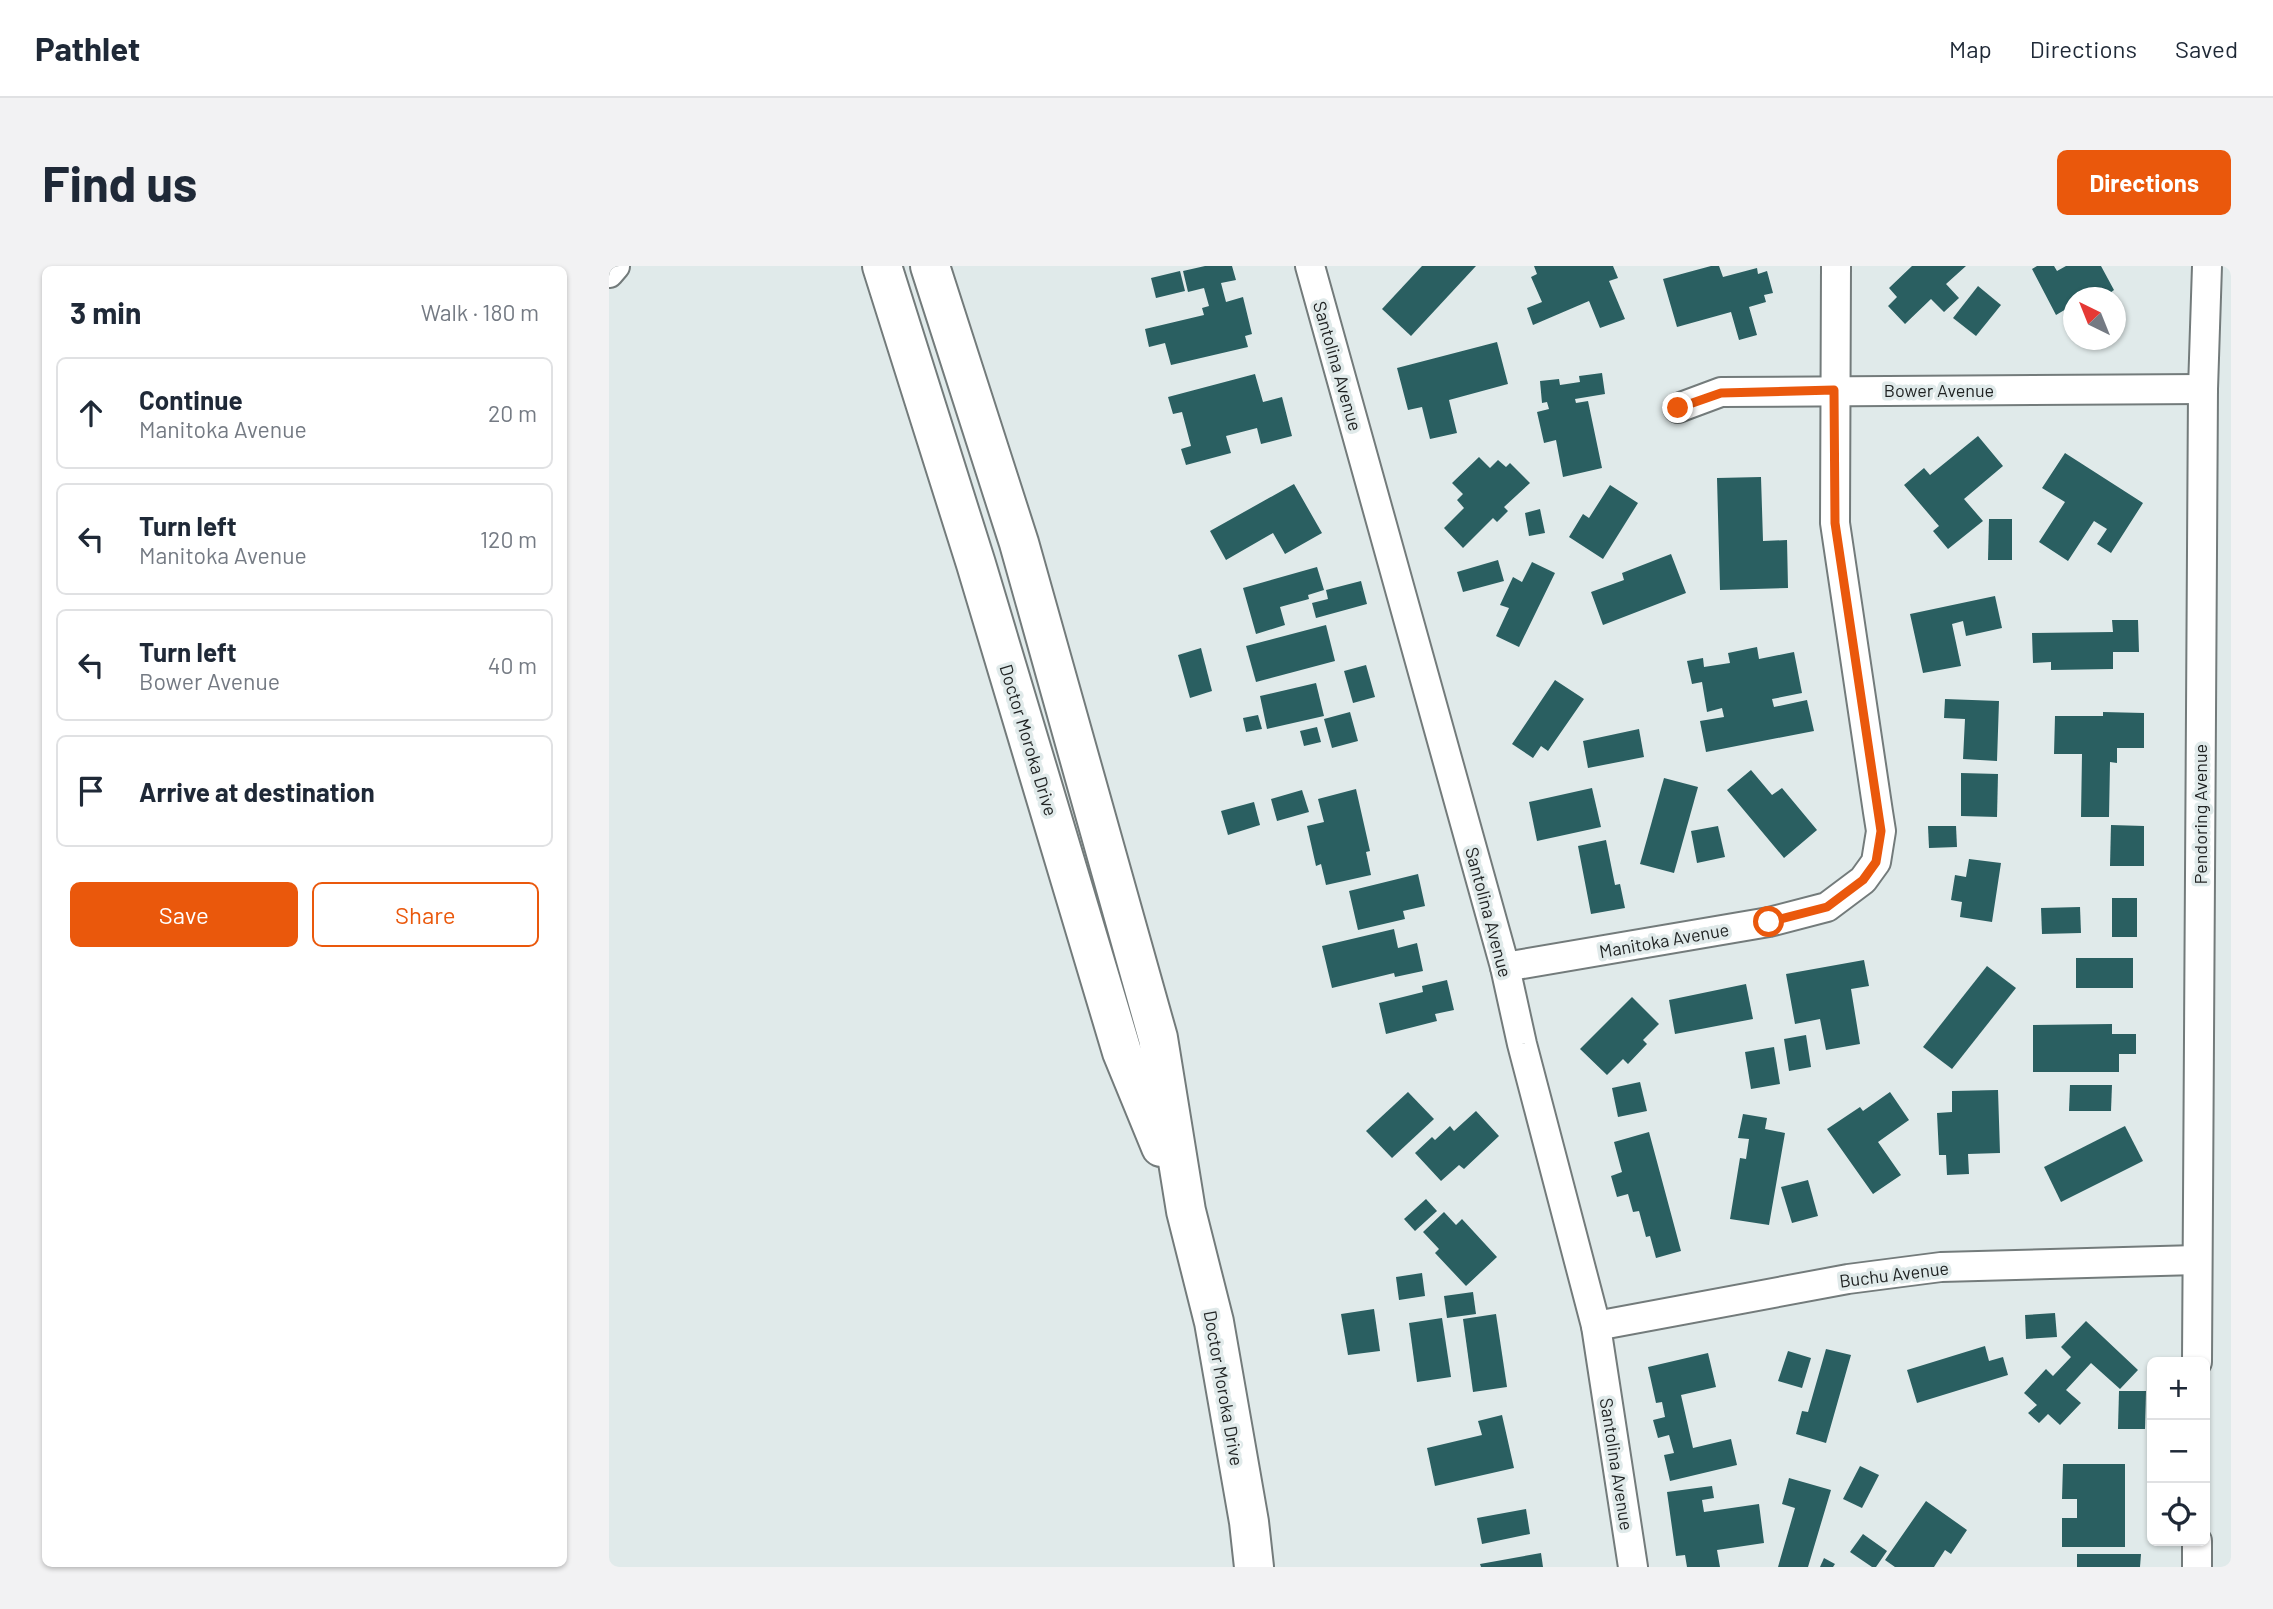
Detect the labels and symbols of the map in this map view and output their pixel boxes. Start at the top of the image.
north arrow [2063,287,2126,350]
street label: Santolina Avenue [1309,299,1367,433]
street label: Bower Avenue [1884,379,1994,401]
route end [1662,392,1693,423]
street label: Doctor Moroka Drive [995,662,1063,818]
street label: Pendoring Avenue [2189,744,2211,884]
street label: Santolina Avenue [1461,844,1517,980]
route start [1753,906,1784,937]
street label: Manitoka Avenue [1597,918,1731,962]
street label: Buchu Avenue [1838,1256,1950,1292]
street label: Doctor Moroka Drive [1200,1309,1248,1467]
street label: Santolina Avenue [1596,1396,1638,1532]

